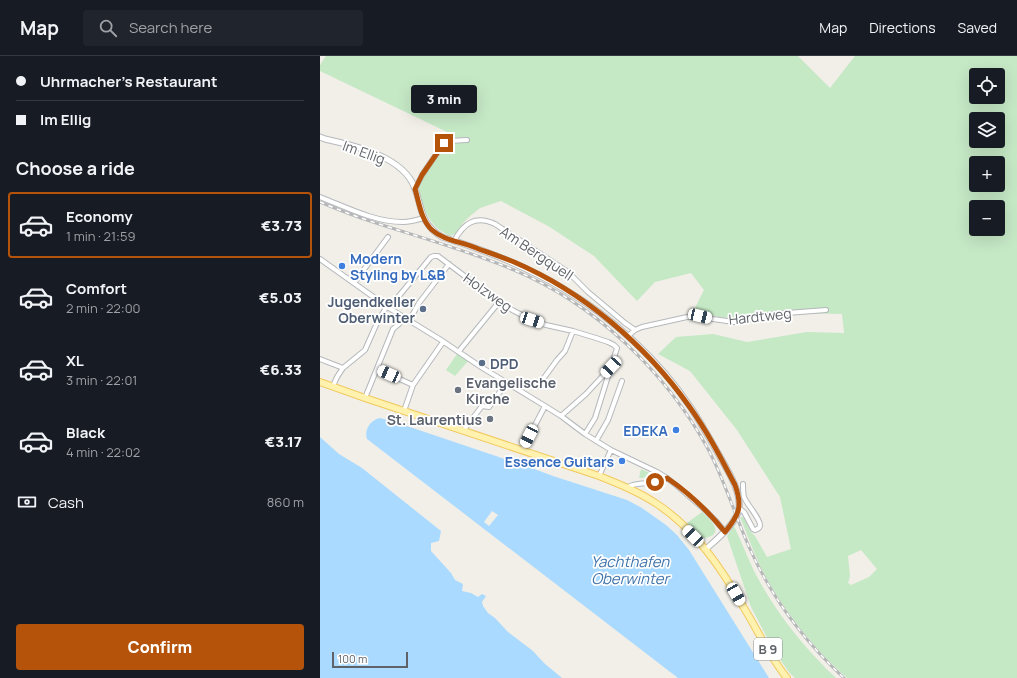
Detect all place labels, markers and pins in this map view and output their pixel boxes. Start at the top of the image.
place label: Modern Styling by L&B [350,249,445,284]
marker: Modern Styling by L&B [337,261,347,271]
place label: Jugendkeller Oberwinter [327,292,415,327]
marker: Jugendkeller Oberwinter [418,304,428,314]
place label: DPD [490,354,519,373]
marker: DPD [477,358,487,368]
place label: Evangelische Kirche [466,373,556,408]
marker: Evangelische Kirche [453,385,463,395]
place label: St. Laurentius [387,410,482,429]
marker: St. Laurentius [485,414,495,424]
place label: EDEKA [623,421,669,440]
marker: EDEKA [671,425,681,435]
place label: Essence Guitars [505,452,614,471]
marker: Essence Guitars [617,456,627,466]

